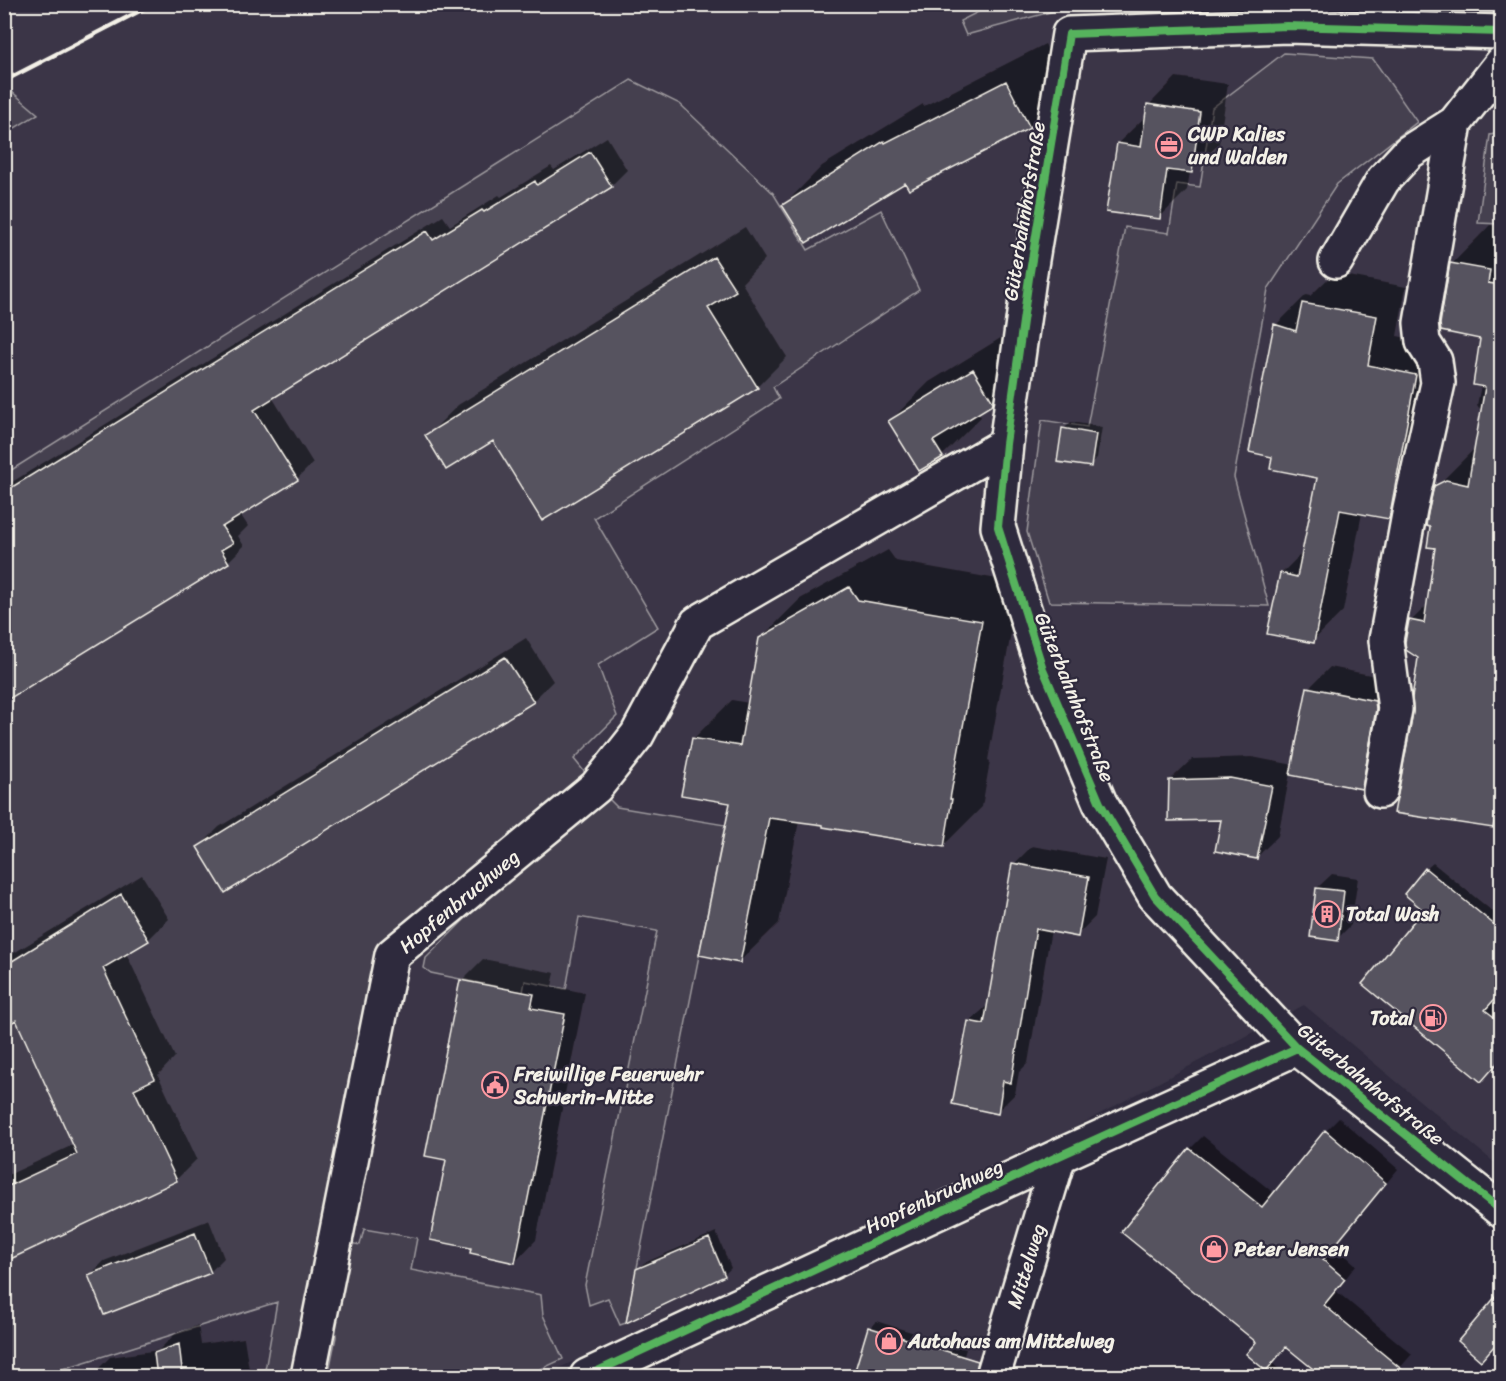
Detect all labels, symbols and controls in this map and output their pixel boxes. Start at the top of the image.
place label: CWP Kalies und Walden [1187,117,1288,175]
street label: Güterbahnhofstraße [993,119,1056,303]
office icon: CWP Kalies und Walden [1154,130,1184,160]
street label: Güterbahnhofstraße [1024,607,1125,788]
street label: Hopfenbruchweg [391,840,528,963]
place label: Total Wash [1346,897,1440,932]
building icon: Total Wash [1312,899,1342,929]
place label: Total [1370,1001,1415,1036]
fuel station icon: Total [1418,1003,1448,1033]
street label: Güterbahnhofstraße [1289,1014,1452,1155]
place label: Freiwillige Feuerwehr Schwerin-Mitte [513,1057,704,1115]
public building icon: Freiwillige Feuerwehr Schwerin-Mitte [480,1070,510,1100]
street label: Hopfenbruchweg [859,1149,1009,1244]
street label: Mittelweg [997,1219,1056,1313]
place label: Peter Jensen [1234,1232,1349,1267]
shop icon: Peter Jensen [1199,1234,1229,1264]
place label: Autohaus am Mittelweg [907,1324,1115,1359]
shop icon: Autohaus am Mittelweg [874,1326,904,1356]

